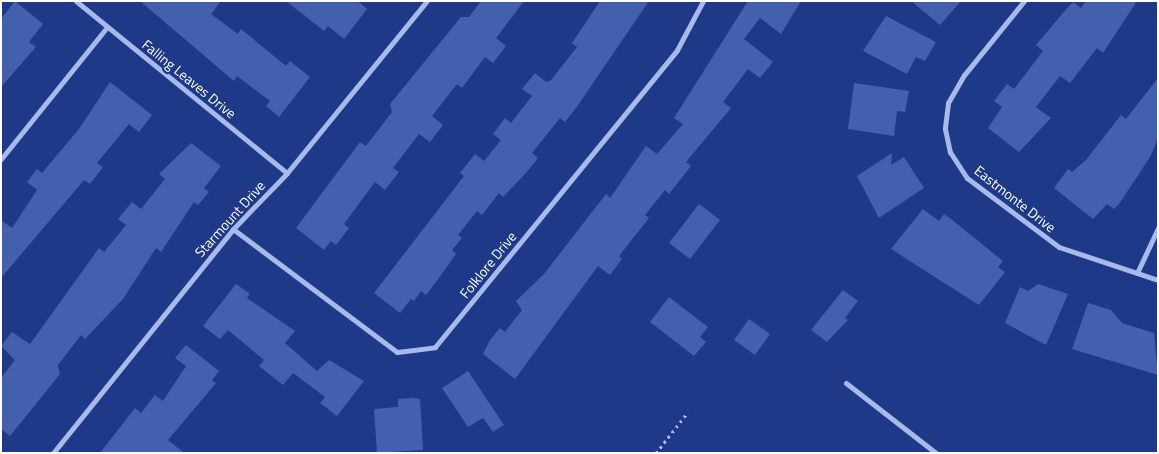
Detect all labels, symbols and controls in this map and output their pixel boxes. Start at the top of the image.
street label: Falling Leaves Drive [139,36,239,122]
street label: Eastmonte Drive [971,162,1059,236]
street label: Starmount Drive [191,177,269,261]
street label: Folklore Drive [456,228,520,302]

